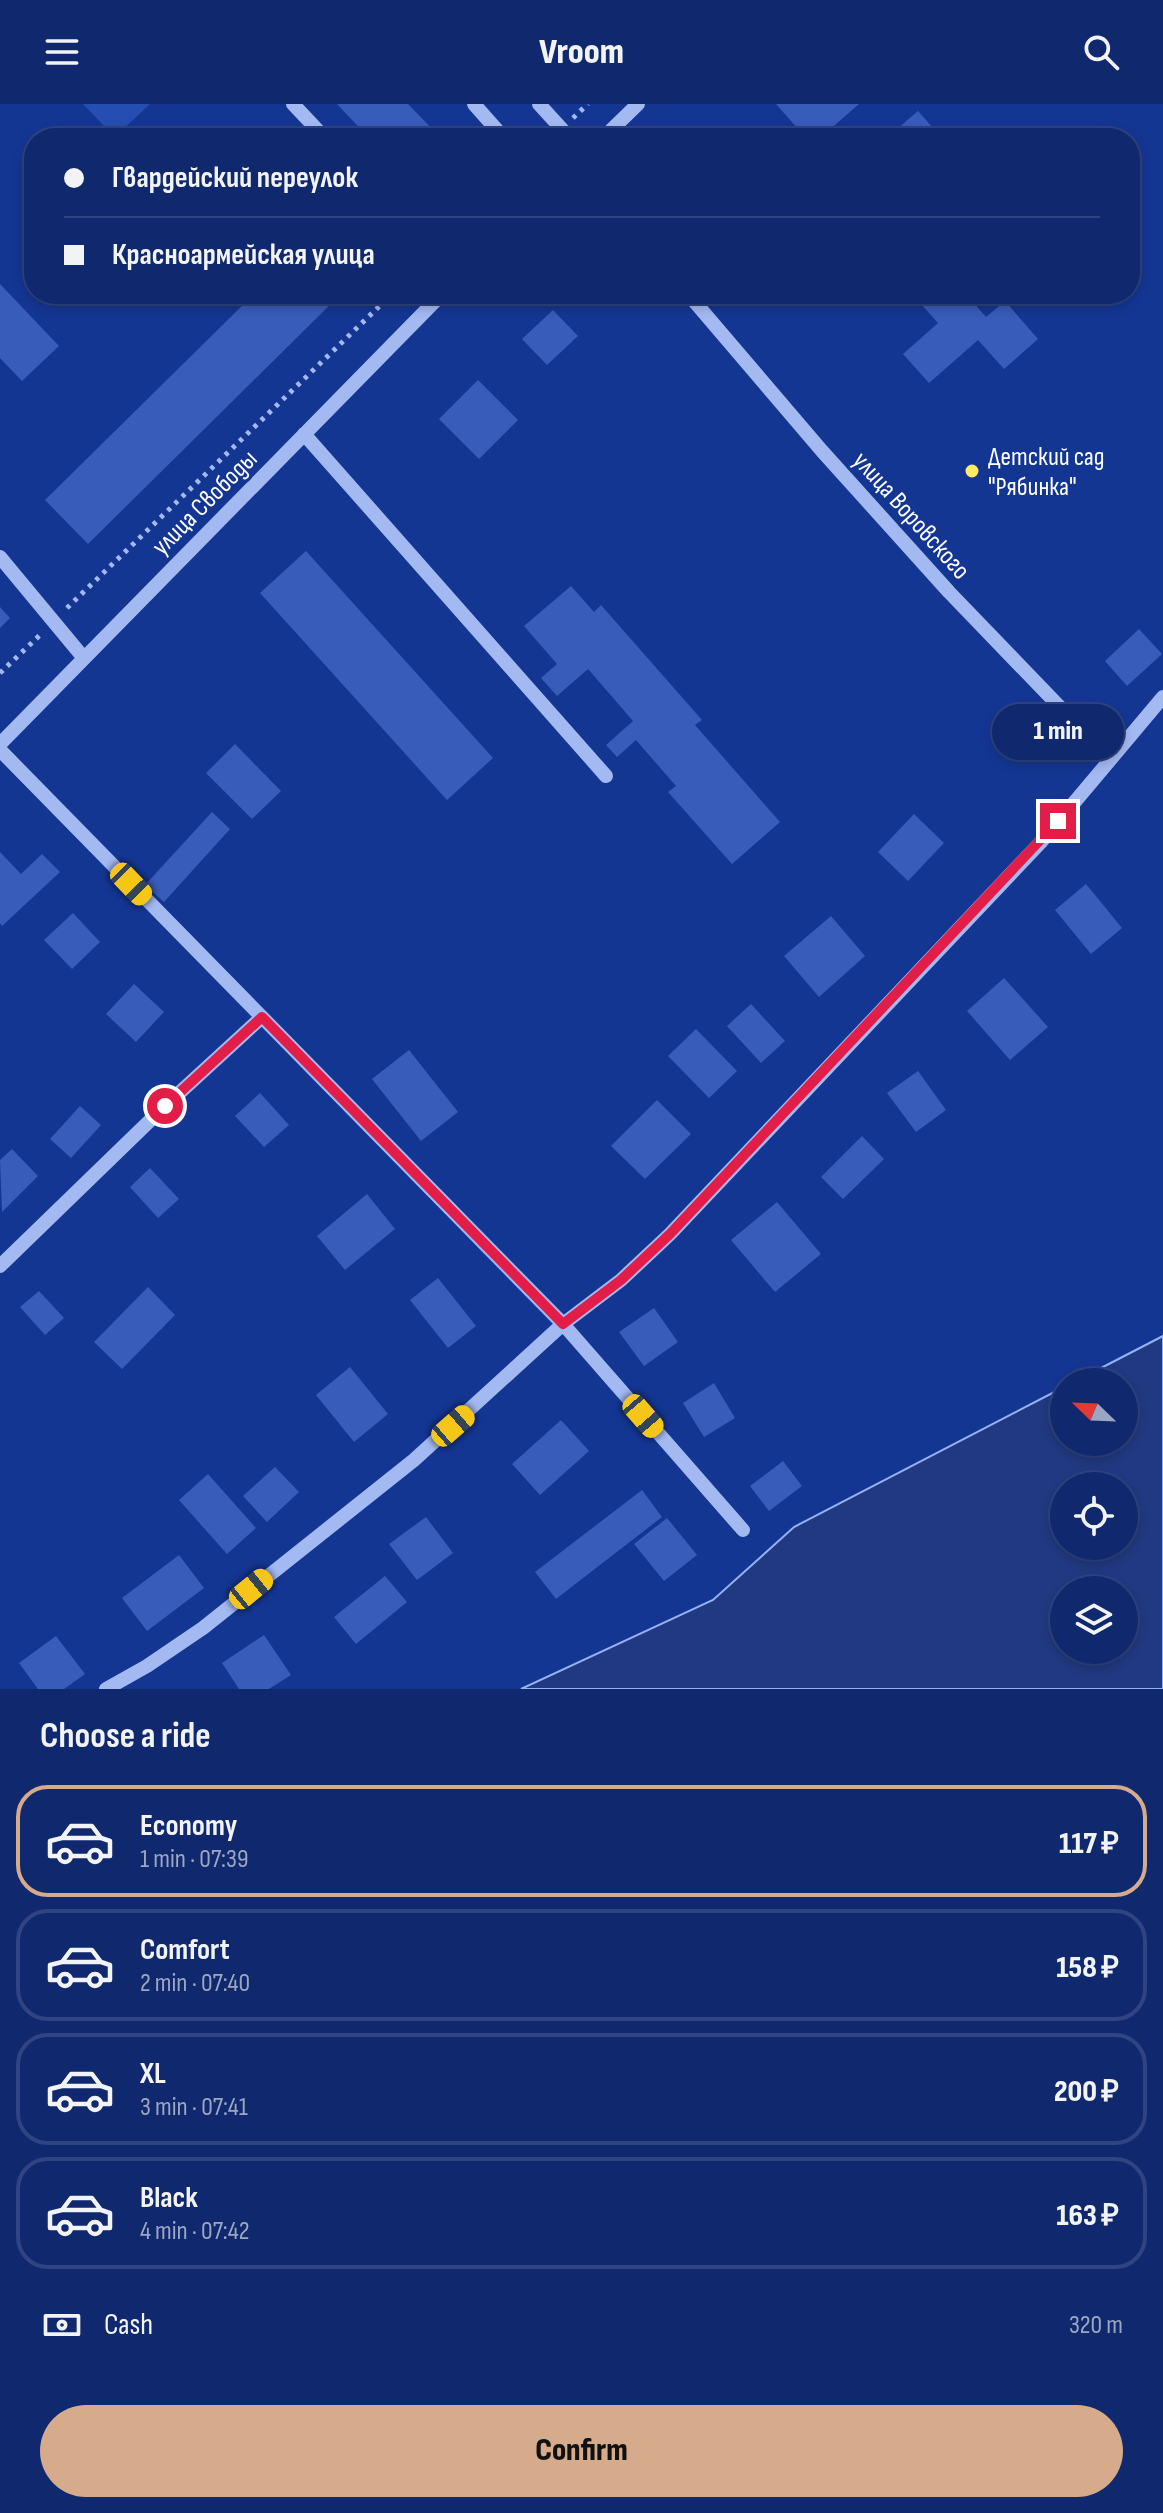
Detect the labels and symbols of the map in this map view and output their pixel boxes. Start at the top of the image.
place label: Детский сад "Рябинка" [988,442,1105,503]
street label: улица Свободы [146,444,264,562]
street label: улица Воровского [846,446,976,586]
marker: Детский сад "Рябинка" [963,462,981,480]
callout: 1 min [992,705,1124,761]
route end [1040,803,1076,839]
car [106,858,156,910]
route start [147,1088,183,1124]
north arrow [1050,1368,1138,1456]
car [618,1390,668,1442]
car [427,1401,479,1451]
car [225,1565,277,1613]

